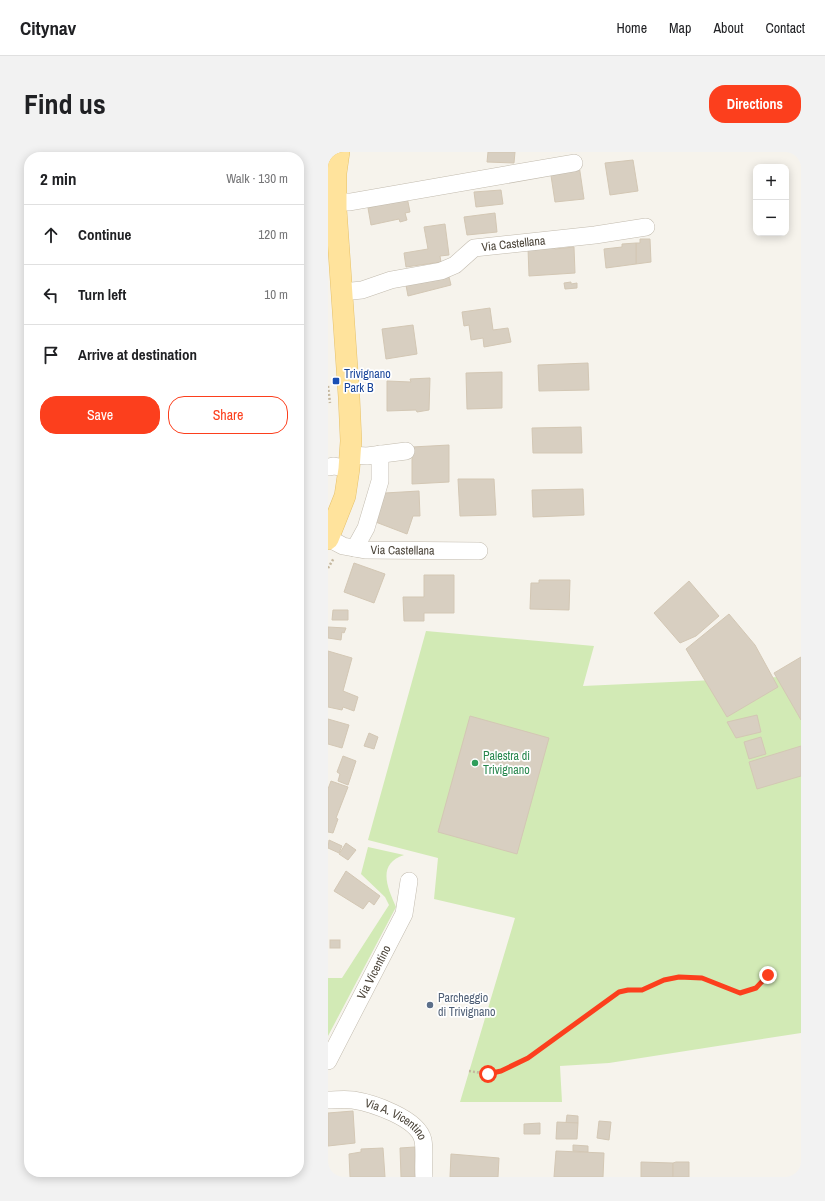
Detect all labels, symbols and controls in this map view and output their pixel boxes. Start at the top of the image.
text: Citynav [20,15,76,41]
text: Home [616,19,647,37]
text: Map [669,19,691,37]
text: About [713,19,743,37]
text: Contact [765,19,805,37]
text: Find us [24,85,106,123]
button: Directions [709,85,801,123]
map controls [753,164,789,236]
button: + [753,164,789,200]
text: 2 min [40,167,76,190]
text: Walk · 130 m [226,170,288,187]
button: − [753,200,789,236]
icon: ahead [40,224,62,246]
text: Continue [78,224,131,245]
text: 120 m [258,226,288,243]
street label: Via Castellana [481,232,547,255]
icon: left [40,284,62,306]
text: Turn left [78,284,126,305]
text: 10 m [264,286,288,303]
icon: arrive [40,344,62,366]
text: Arrive at destination [78,344,197,365]
place label: Trivignano Park B [344,366,391,396]
marker: Trivignano Park B [331,376,341,386]
button: Save [40,396,160,434]
button: Share [168,396,288,434]
street label: Via Castellana [371,542,435,559]
place label: Palestra di Trivignano [483,748,530,778]
marker: Palestra di Trivignano [470,758,480,768]
street label: Via Vicentino [353,942,395,1002]
route end [759,966,777,984]
place label: Parcheggio di Trivignano [438,990,495,1020]
marker: Parcheggio di Trivignano [425,1000,435,1010]
route start [479,1065,497,1083]
street label: Via A. Vicentino [363,1095,430,1142]

